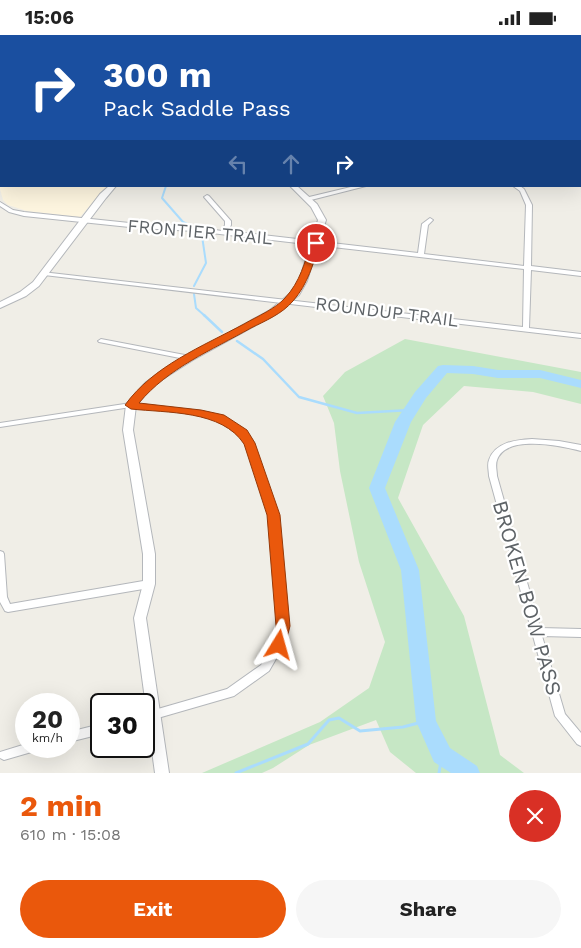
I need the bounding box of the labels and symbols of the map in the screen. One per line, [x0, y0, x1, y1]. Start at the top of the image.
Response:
street label: FRONTIER TRAIL [127, 215, 274, 248]
pin [295, 222, 337, 264]
street label: ROUNDUP TRAIL [314, 292, 460, 331]
street label: BROKEN BOW PASS [488, 498, 567, 698]
position arrow [252, 618, 304, 670]
speed limit sign: 30 [90, 693, 155, 758]

